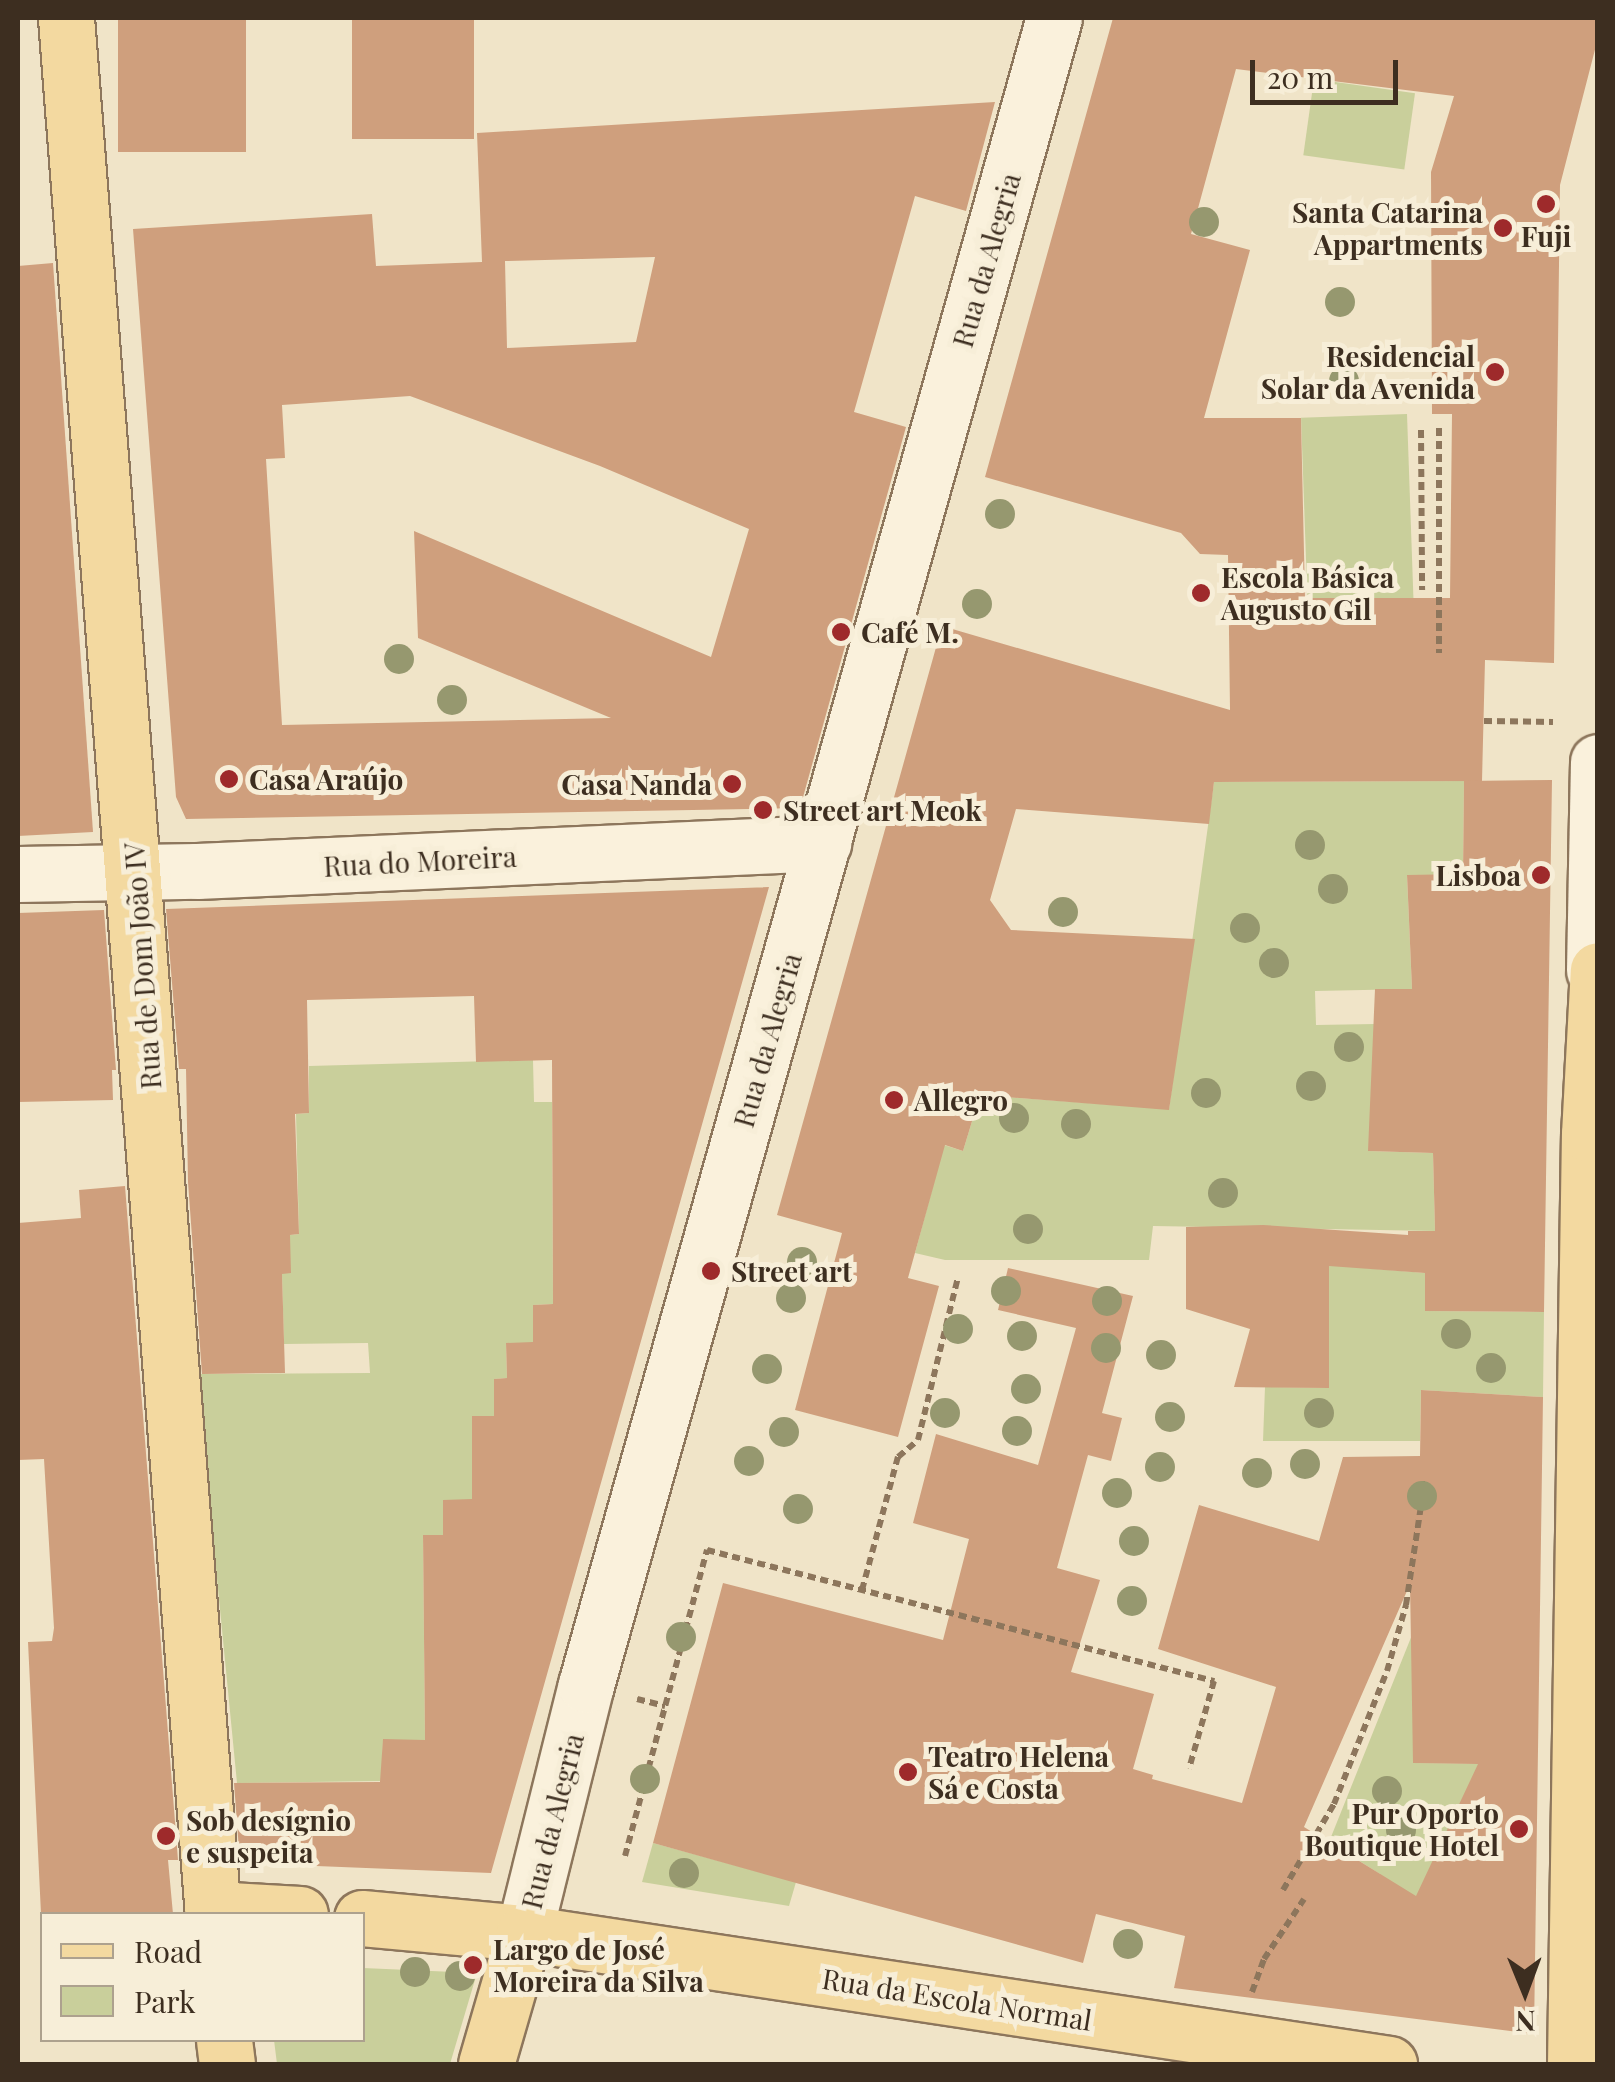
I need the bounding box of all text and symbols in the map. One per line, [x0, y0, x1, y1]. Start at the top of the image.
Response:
scale bar [1255, 40, 1402, 102]
text: 20 m [1267, 57, 1333, 97]
street label: Rua da Alegria [945, 168, 1027, 352]
marker: Fuji [1535, 193, 1557, 215]
place label: Santa Catarina Appartments [1292, 195, 1483, 261]
marker: Santa Catarina Appartments [1492, 217, 1514, 239]
place label: Fuji [1521, 219, 1571, 253]
place label: Residencial Solar da Avenida [1259, 339, 1475, 405]
marker: Residencial Solar da Avenida [1484, 361, 1506, 383]
place label: Escola Básica Augusto Gil [1221, 560, 1394, 626]
marker: Escola Básica Augusto Gil [1190, 582, 1212, 604]
place label: Café M. [861, 615, 959, 649]
marker: Café M. [830, 621, 852, 643]
place label: Casa Araújo [249, 762, 405, 796]
place label: Casa Nanda [561, 767, 712, 801]
marker: Casa Araújo [218, 768, 240, 790]
marker: Casa Nanda [721, 773, 743, 795]
place label: Street art Meok [783, 793, 982, 827]
marker: Street art Meok [752, 799, 774, 821]
street label: Rua do Moreira [322, 839, 518, 883]
street label: Rua de Dom João IV [117, 841, 167, 1091]
place label: Lisboa [1435, 858, 1521, 892]
marker: Lisboa [1530, 864, 1552, 886]
street label: Rua da Alegria [726, 948, 808, 1132]
place label: Allegro [914, 1083, 1008, 1117]
marker: Allegro [883, 1089, 905, 1111]
place label: Street art [731, 1254, 852, 1288]
marker: Street art [700, 1260, 722, 1282]
street label: Rua da Alegria [514, 1729, 590, 1913]
place label: Teatro Helena Sá e Costa [928, 1739, 1109, 1805]
marker: Teatro Helena Sá e Costa [897, 1761, 919, 1783]
place label: Pur Oporto Boutique Hotel [1304, 1796, 1499, 1862]
place label: Sob desígnio e suspeita [186, 1803, 351, 1869]
marker: Pur Oporto Boutique Hotel [1508, 1818, 1530, 1840]
marker: Sob desígnio e suspeita [155, 1825, 177, 1847]
legend [40, 1912, 365, 2042]
text: Road [134, 1931, 202, 1971]
place label: Largo de José Moreira da Silva [493, 1932, 704, 1998]
north arrow [1475, 1942, 1575, 2042]
marker: Largo de José Moreira da Silva [462, 1954, 484, 1976]
street label: Rua da Escola Normal [819, 1961, 1095, 2037]
text: Park [134, 1981, 196, 2021]
text: N [1515, 2004, 1536, 2041]

